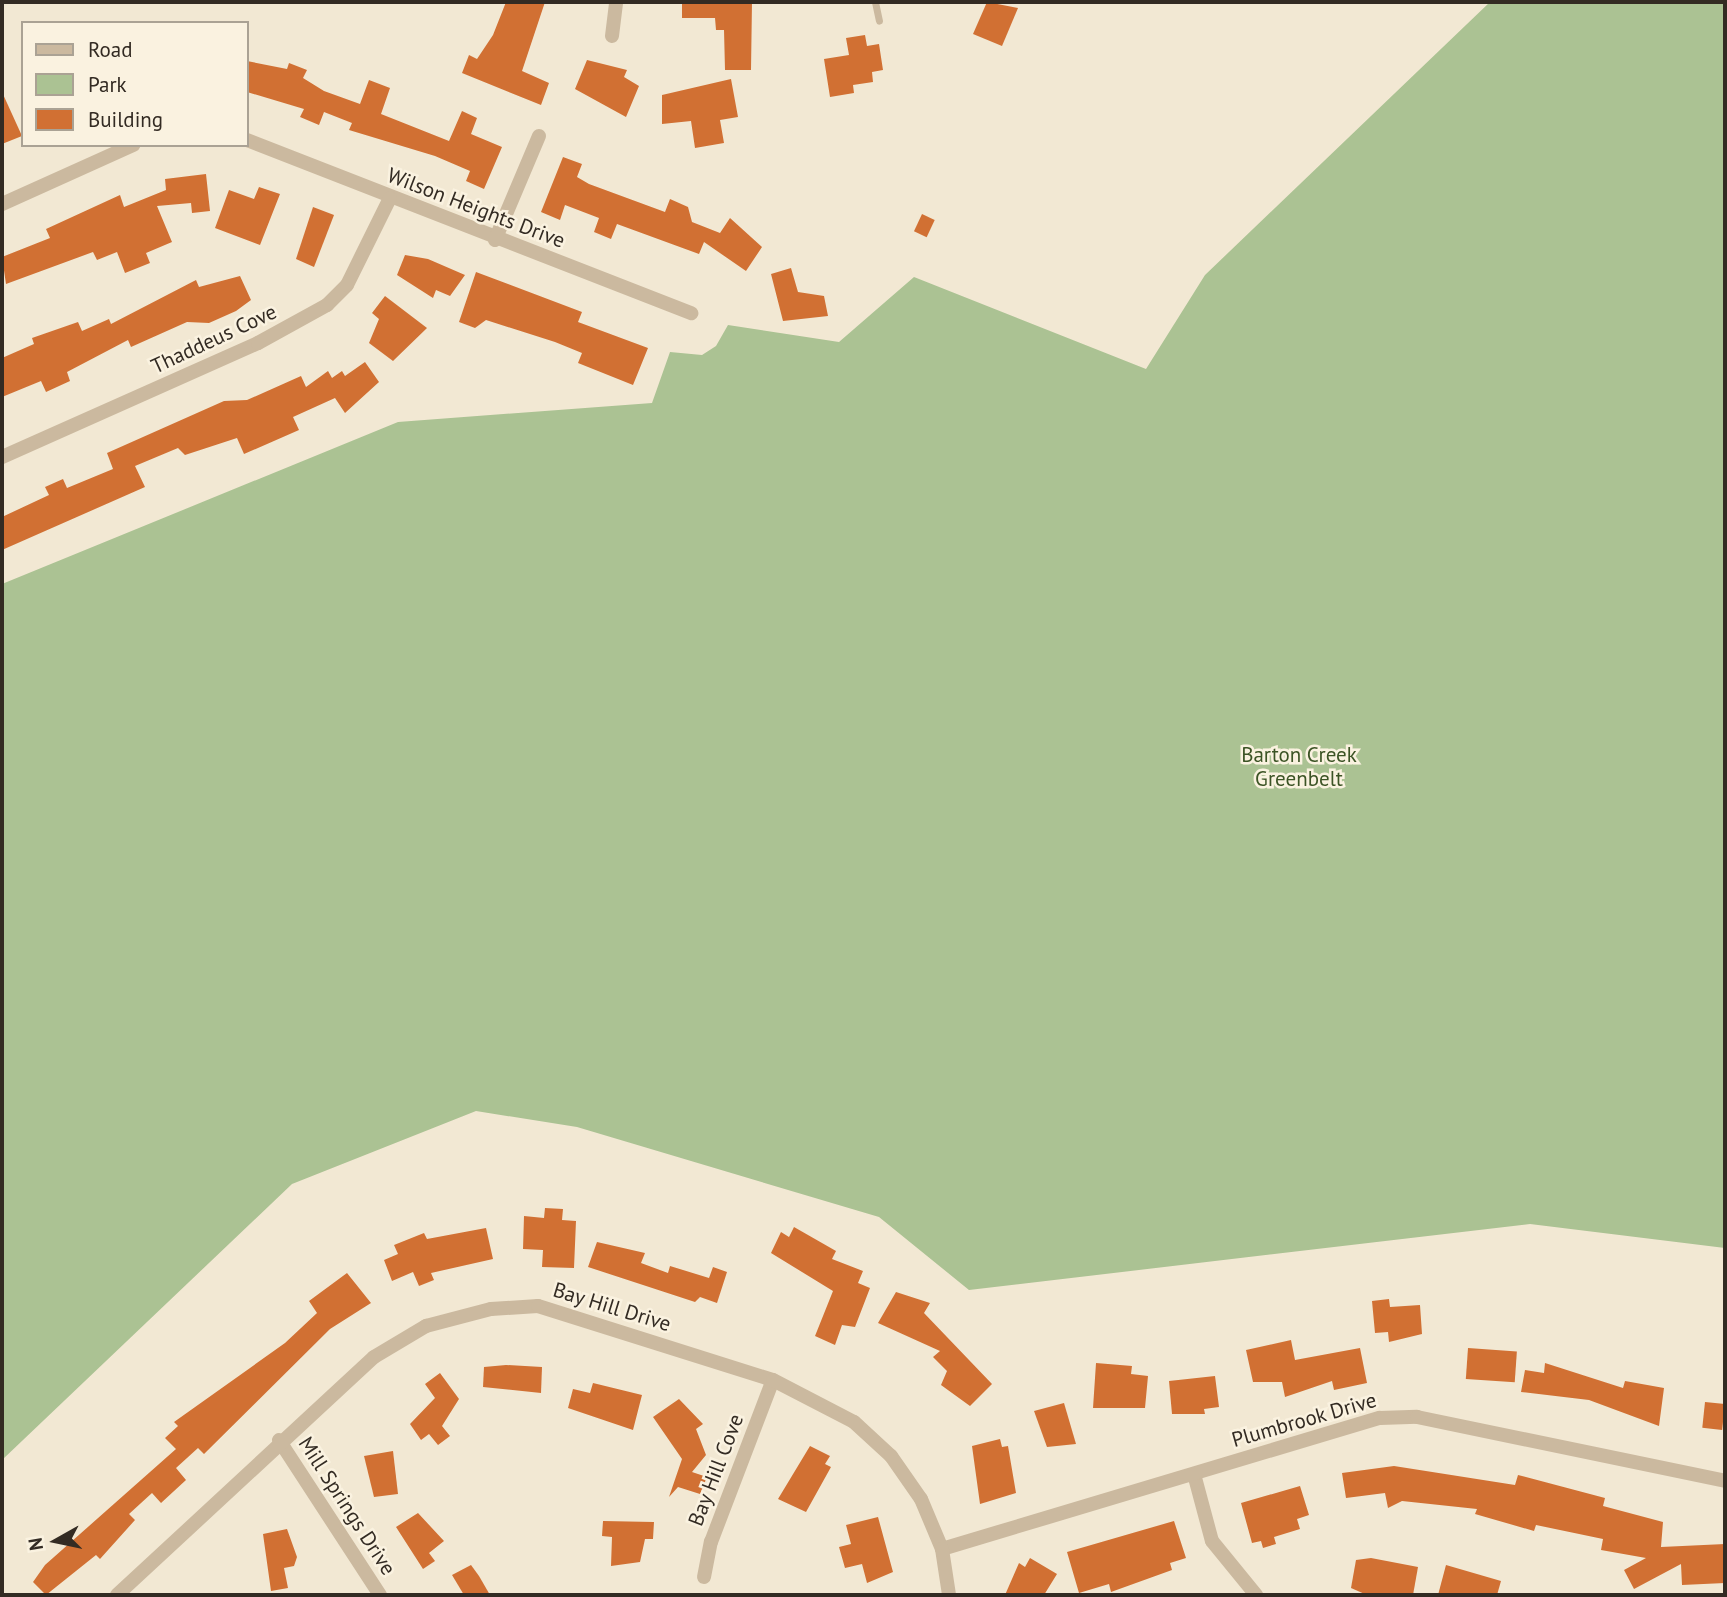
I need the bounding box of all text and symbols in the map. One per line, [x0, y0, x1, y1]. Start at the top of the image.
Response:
legend [21, 21, 248, 147]
text: Road [88, 36, 132, 63]
text: Park [88, 71, 127, 98]
text: Building [88, 106, 163, 133]
street label: Wilson Heights Drive [384, 163, 568, 253]
street label: Thaddeus Cove [147, 299, 281, 379]
park label: Barton Creek Greenbelt [1241, 742, 1357, 792]
street label: Bay Hill Drive [550, 1277, 674, 1337]
street label: Plumbrook Drive [1228, 1387, 1380, 1453]
street label: Bay Hill Cove [683, 1410, 749, 1530]
street label: Mill Springs Drive [293, 1432, 401, 1580]
north arrow [21, 1506, 91, 1576]
text: N [22, 1536, 48, 1552]

